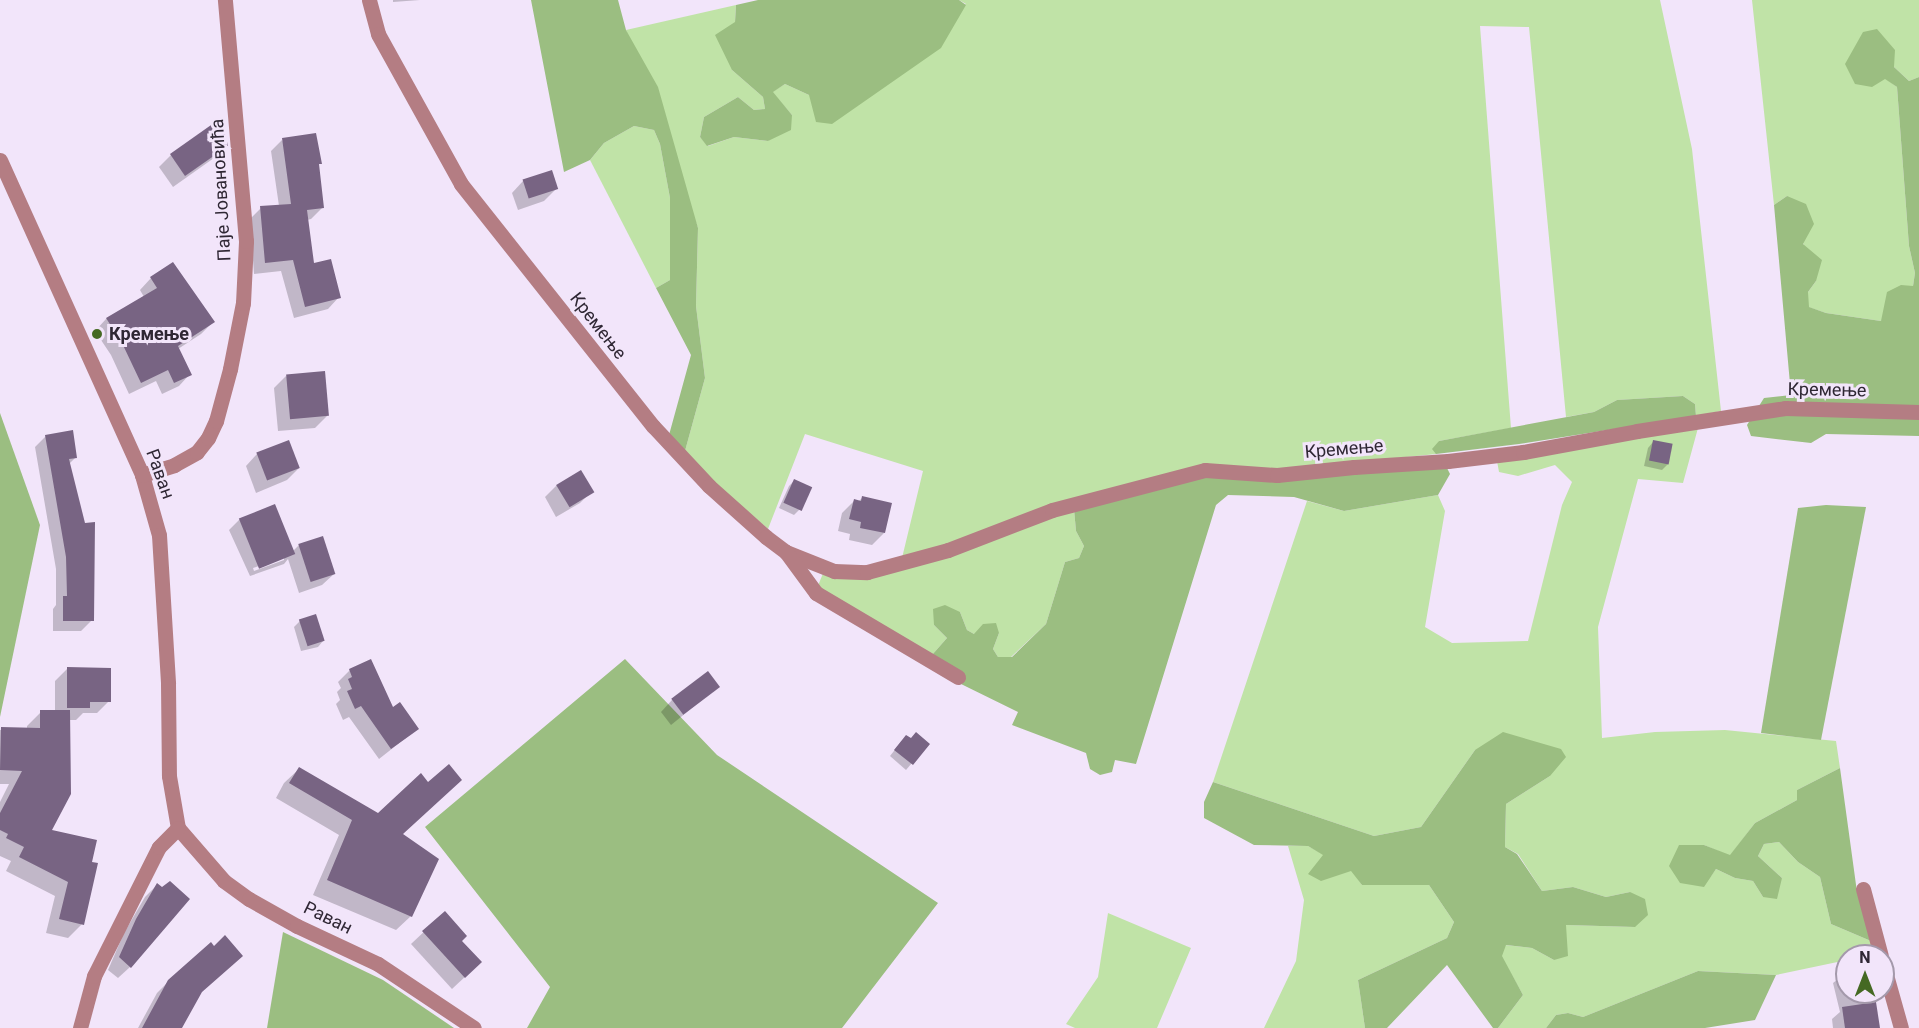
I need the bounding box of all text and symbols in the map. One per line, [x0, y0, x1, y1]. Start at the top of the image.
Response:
street label: Паје Јовановића [206, 118, 236, 262]
street label: Кремење [565, 288, 631, 364]
place label: Кремење [109, 323, 189, 345]
marker: Кремење [90, 327, 104, 341]
street label: Кремење [1787, 379, 1867, 401]
street label: Кремење [1304, 435, 1384, 463]
street label: Раван [141, 446, 179, 502]
street label: Раван [300, 897, 356, 939]
north arrow [1835, 944, 1895, 1004]
text: N [1859, 948, 1871, 967]

